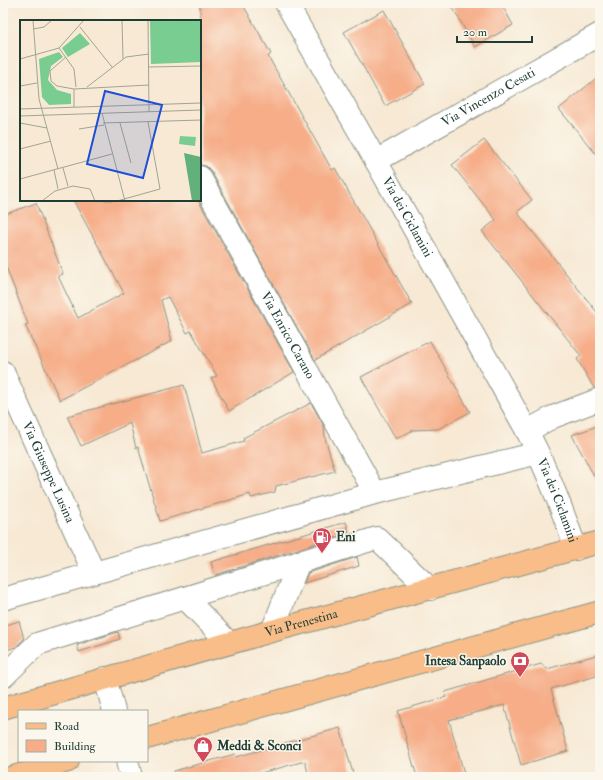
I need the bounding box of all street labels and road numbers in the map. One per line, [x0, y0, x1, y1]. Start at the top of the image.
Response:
street label: Via Vincenzo Cesati [439, 64, 538, 130]
street label: Via dei Ciclamini [379, 174, 436, 260]
street label: Via Enrico Carano [257, 289, 318, 382]
street label: Via Giuseppe Lusina [19, 419, 78, 526]
street label: Via dei Ciclamini [533, 456, 581, 545]
street label: Via Prenestina [263, 605, 340, 641]

